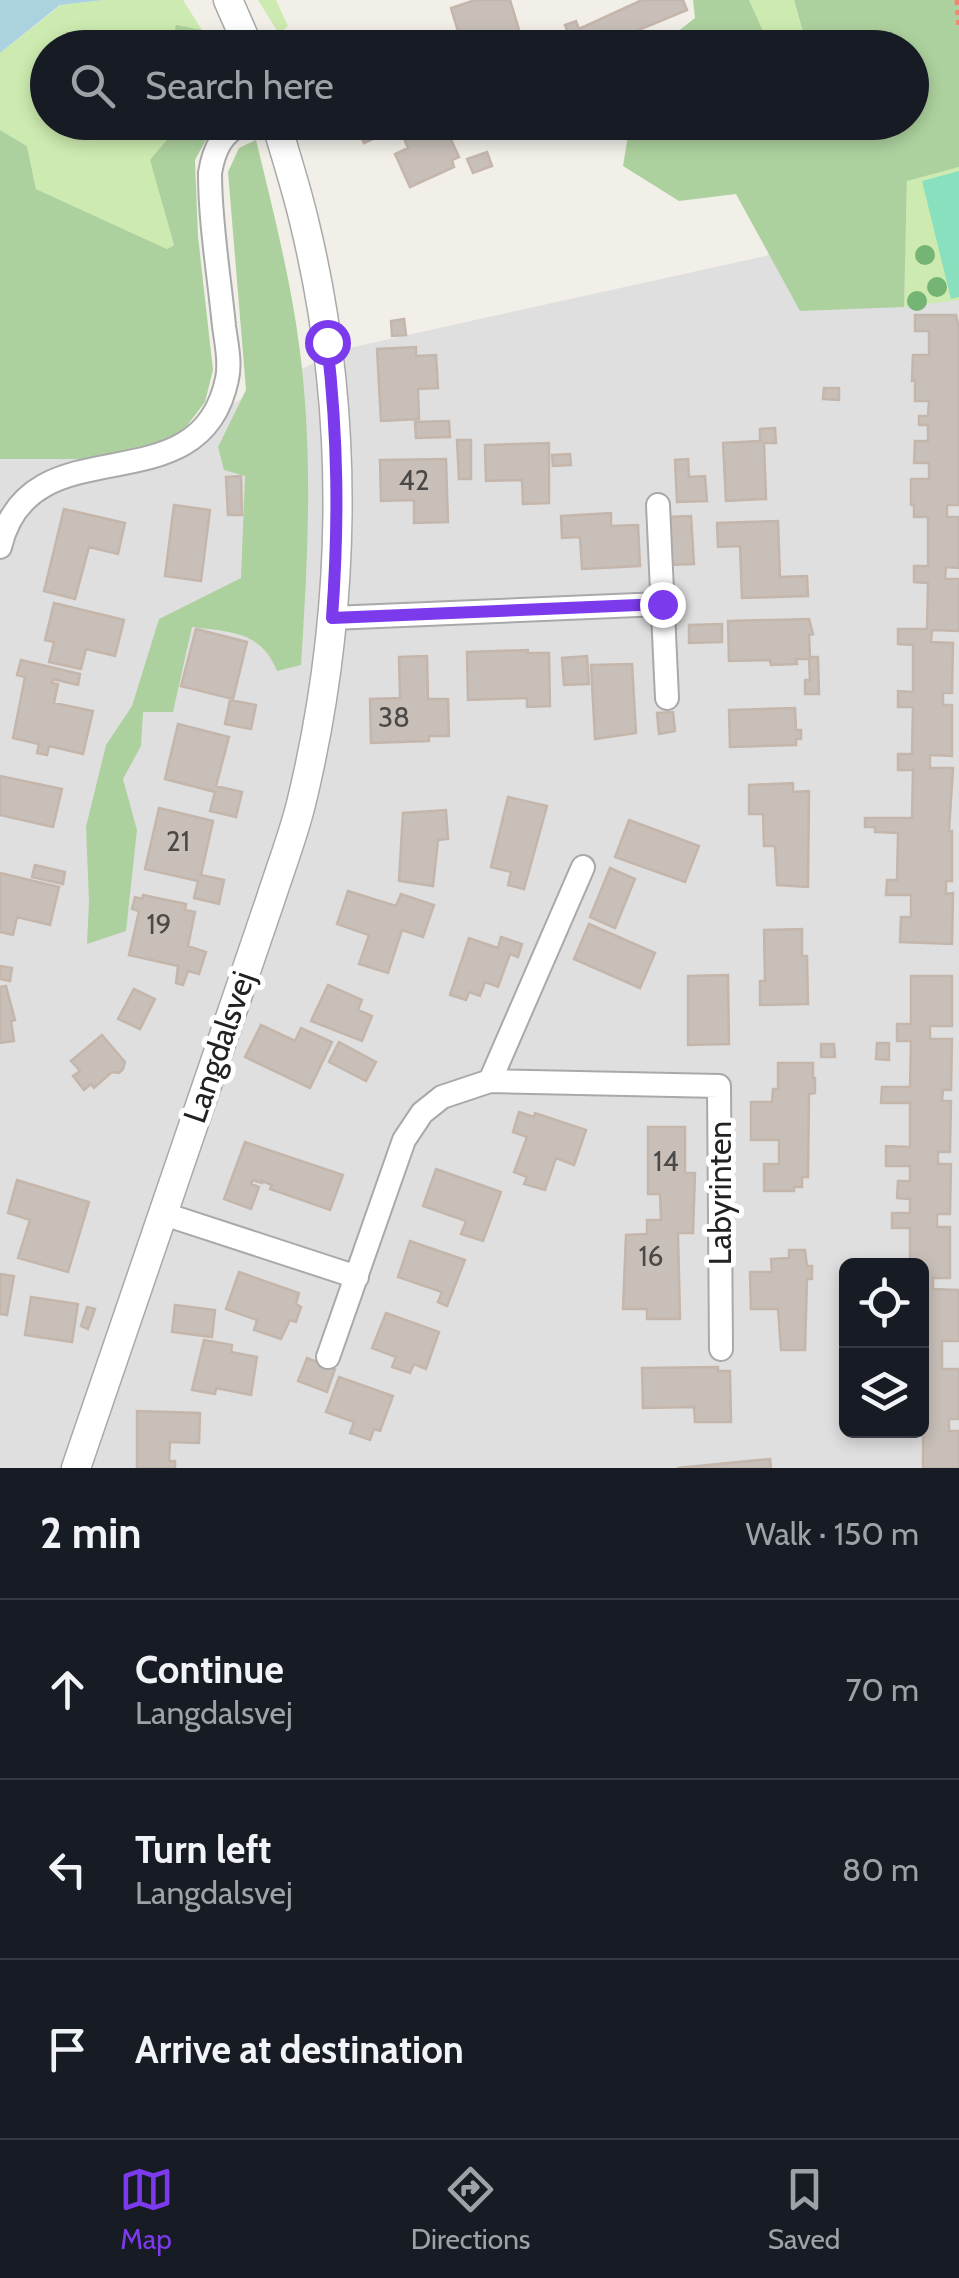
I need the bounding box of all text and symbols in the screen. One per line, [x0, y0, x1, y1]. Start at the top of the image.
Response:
search box [30, 30, 929, 140]
icon: search [65, 58, 120, 113]
text: Search here [145, 62, 334, 109]
route start [305, 320, 351, 366]
house number: 42 [399, 463, 429, 497]
route end [640, 582, 686, 628]
house number: 38 [378, 700, 410, 734]
house number: 21 [166, 824, 190, 858]
house number: 19 [146, 907, 172, 941]
street label: Langdalsvej [174, 966, 263, 1128]
street label: Labyrinten [700, 1121, 739, 1265]
house number: 14 [653, 1144, 679, 1178]
house number: 16 [638, 1239, 664, 1273]
map controls [839, 1258, 929, 1438]
button: locate [839, 1258, 929, 1348]
button: layers [839, 1348, 929, 1438]
text: 2 min [40, 1507, 141, 1559]
text: Walk · 150 m [745, 1514, 919, 1553]
text: Continue [135, 1646, 284, 1693]
icon: ahead [40, 1662, 95, 1717]
text: 70 m [846, 1670, 919, 1709]
text: Langdalsvej [135, 1693, 293, 1732]
text: Turn left [135, 1826, 271, 1873]
icon: left [40, 1842, 95, 1897]
text: 80 m [842, 1850, 919, 1889]
text: Langdalsvej [135, 1873, 293, 1912]
icon: arrive [40, 2022, 95, 2077]
text: Arrive at destination [135, 2026, 464, 2073]
tab: Map [119, 2162, 174, 2256]
tab: Directions [411, 2162, 530, 2256]
tab: Saved [768, 2162, 840, 2256]

